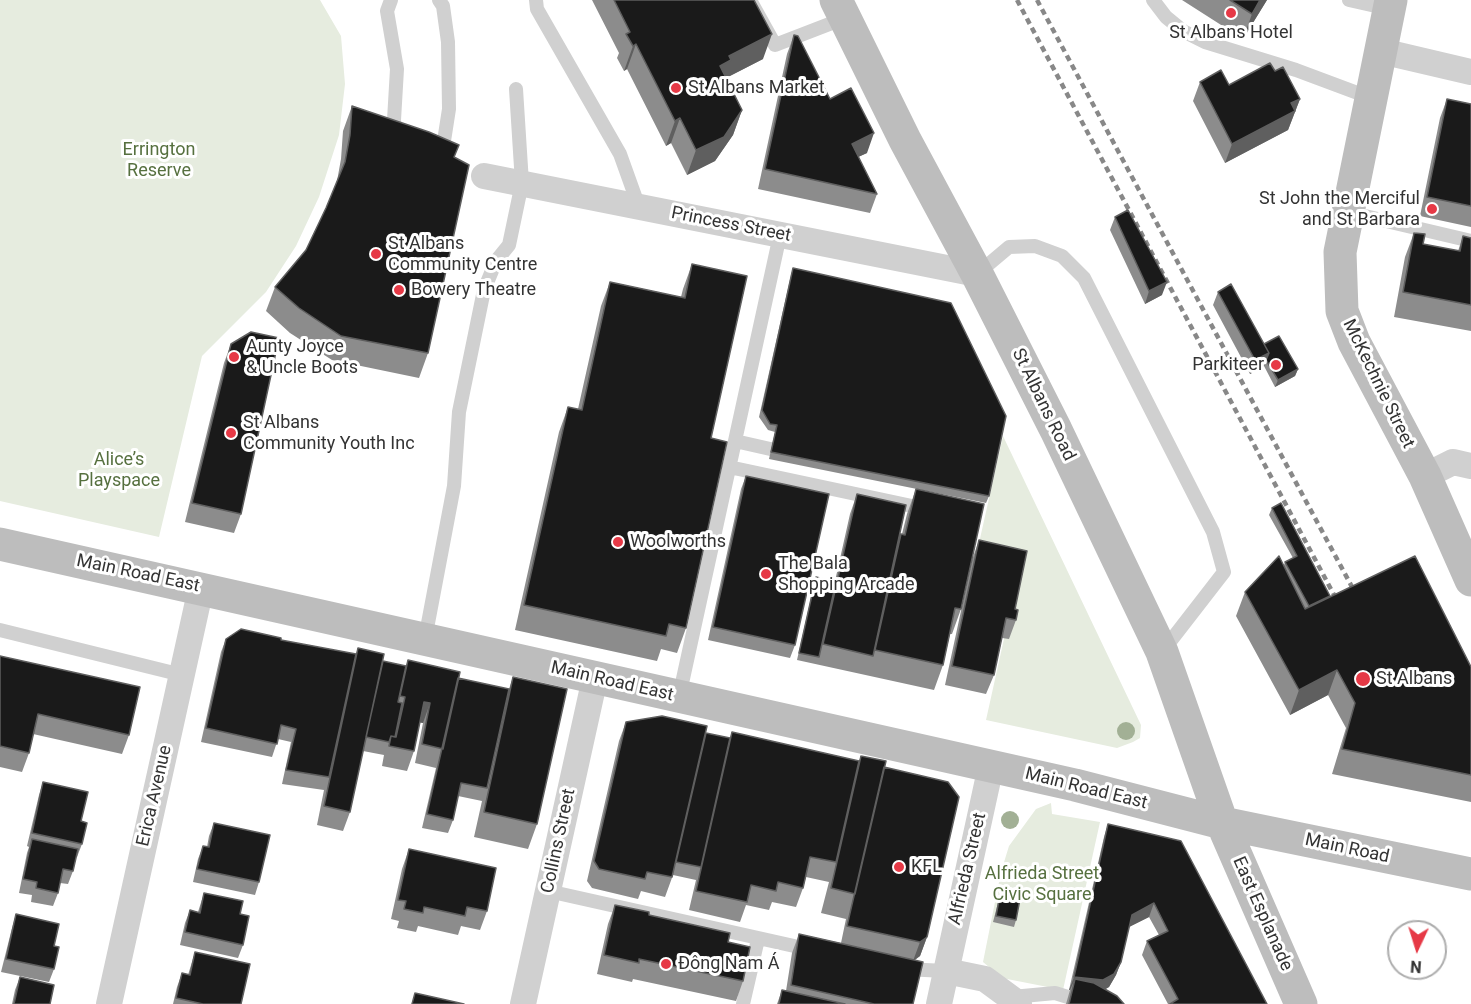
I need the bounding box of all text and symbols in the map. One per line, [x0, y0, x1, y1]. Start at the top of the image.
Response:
marker: St Albans Hotel [1224, 6, 1238, 20]
place label: St Albans Hotel [1169, 22, 1293, 44]
place label: St Albans Market [688, 77, 825, 99]
marker: St Albans Market [669, 81, 683, 95]
park label: Errington Reserve [123, 139, 195, 182]
place label: St John the Merciful and St Barbara [1259, 188, 1420, 230]
marker: St John the Merciful and St Barbara [1425, 202, 1439, 216]
street label: Princess Street [669, 203, 793, 247]
place label: St Albans Community Centre [388, 233, 537, 276]
marker: St Albans Community Centre [369, 247, 383, 261]
place label: Bowery Theatre [411, 279, 536, 301]
marker: Bowery Theatre [392, 283, 406, 297]
street label: McKechnie Street [1337, 316, 1419, 452]
place label: Aunty Joyce & Uncle Boots [246, 336, 358, 378]
street label: St Albans Road [1007, 345, 1079, 465]
marker: Aunty Joyce & Uncle Boots [227, 350, 241, 364]
place label: Parkiteer [1192, 354, 1264, 376]
marker: Parkiteer [1269, 358, 1283, 372]
place label: St Albans Community Youth Inc [243, 412, 415, 454]
marker: St Albans Community Youth Inc [224, 426, 238, 440]
park label: Alice’s Playspace [78, 449, 160, 492]
place label: Woolworths [630, 531, 726, 553]
marker: Woolworths [611, 535, 625, 549]
street label: Main Road East [74, 550, 202, 598]
place label: The Bala Shopping Arcade [778, 553, 915, 596]
marker: The Bala Shopping Arcade [759, 567, 773, 581]
street label: Main Road East [549, 657, 675, 707]
place label: St Albans [1376, 668, 1452, 690]
marker: St Albans [1354, 670, 1372, 688]
street label: Erica Avenue [133, 743, 177, 849]
street label: Main Road East [1023, 763, 1149, 815]
street label: Collins Street [537, 787, 581, 895]
street label: Alfrieda Street [945, 811, 991, 927]
street label: Main Road [1303, 830, 1391, 868]
street label: East Esplanade [1227, 853, 1297, 975]
place label: KFL [911, 856, 942, 878]
marker: KFL [892, 860, 906, 874]
park label: Alfrieda Street Civic Square [985, 863, 1099, 906]
north arrow [1387, 920, 1447, 980]
place label: Đông Nam Á [678, 953, 779, 975]
marker: Đông Nam Á [659, 957, 673, 971]
text: N [1410, 957, 1422, 976]

